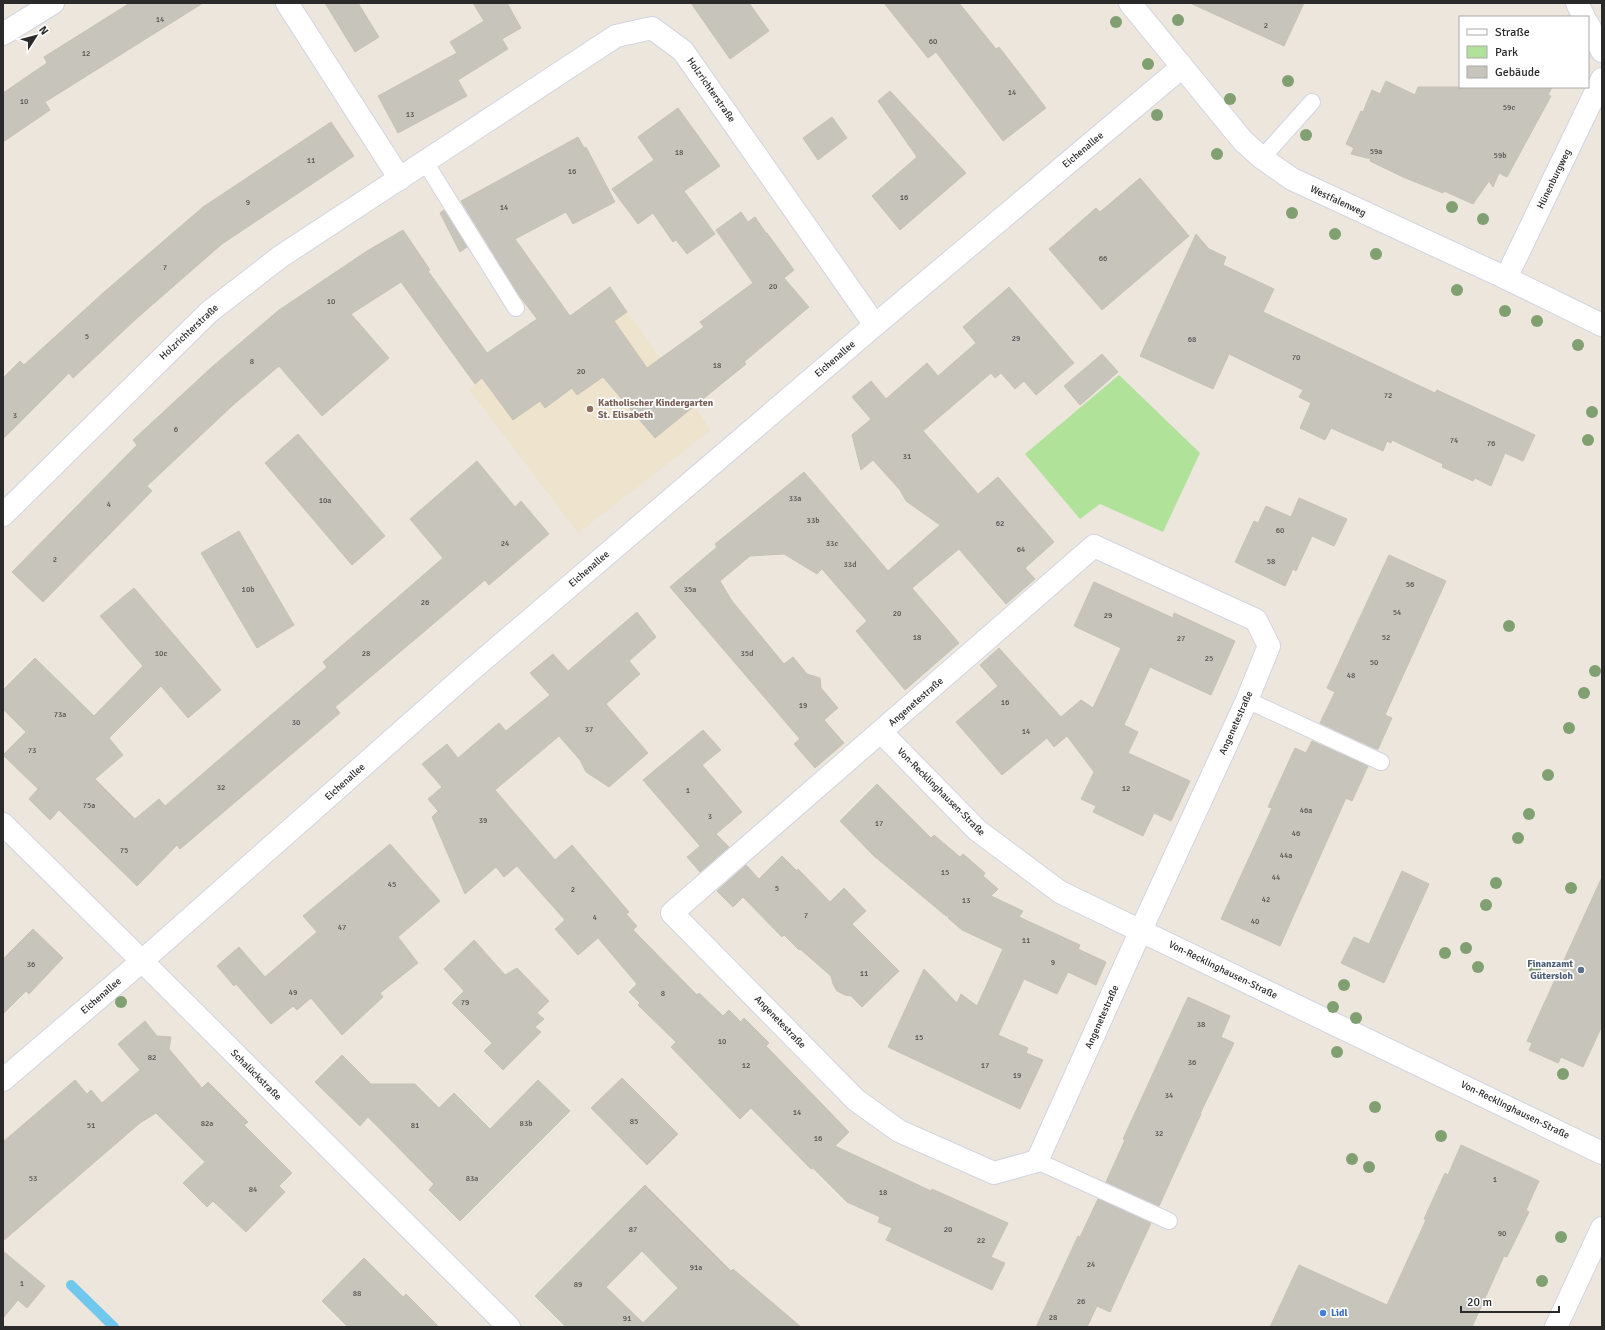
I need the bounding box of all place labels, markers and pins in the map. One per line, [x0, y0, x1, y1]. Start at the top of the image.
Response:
place label: Katholischer Kindergarten St. Elisabeth [598, 397, 714, 421]
marker: Katholischer Kindergarten St. Elisabeth [585, 404, 595, 414]
place label: Finanzamt Gütersloh [1527, 958, 1574, 982]
marker: Finanzamt Gütersloh [1576, 965, 1586, 975]
place label: Lidl [1331, 1307, 1348, 1319]
marker: Lidl [1318, 1308, 1328, 1318]

